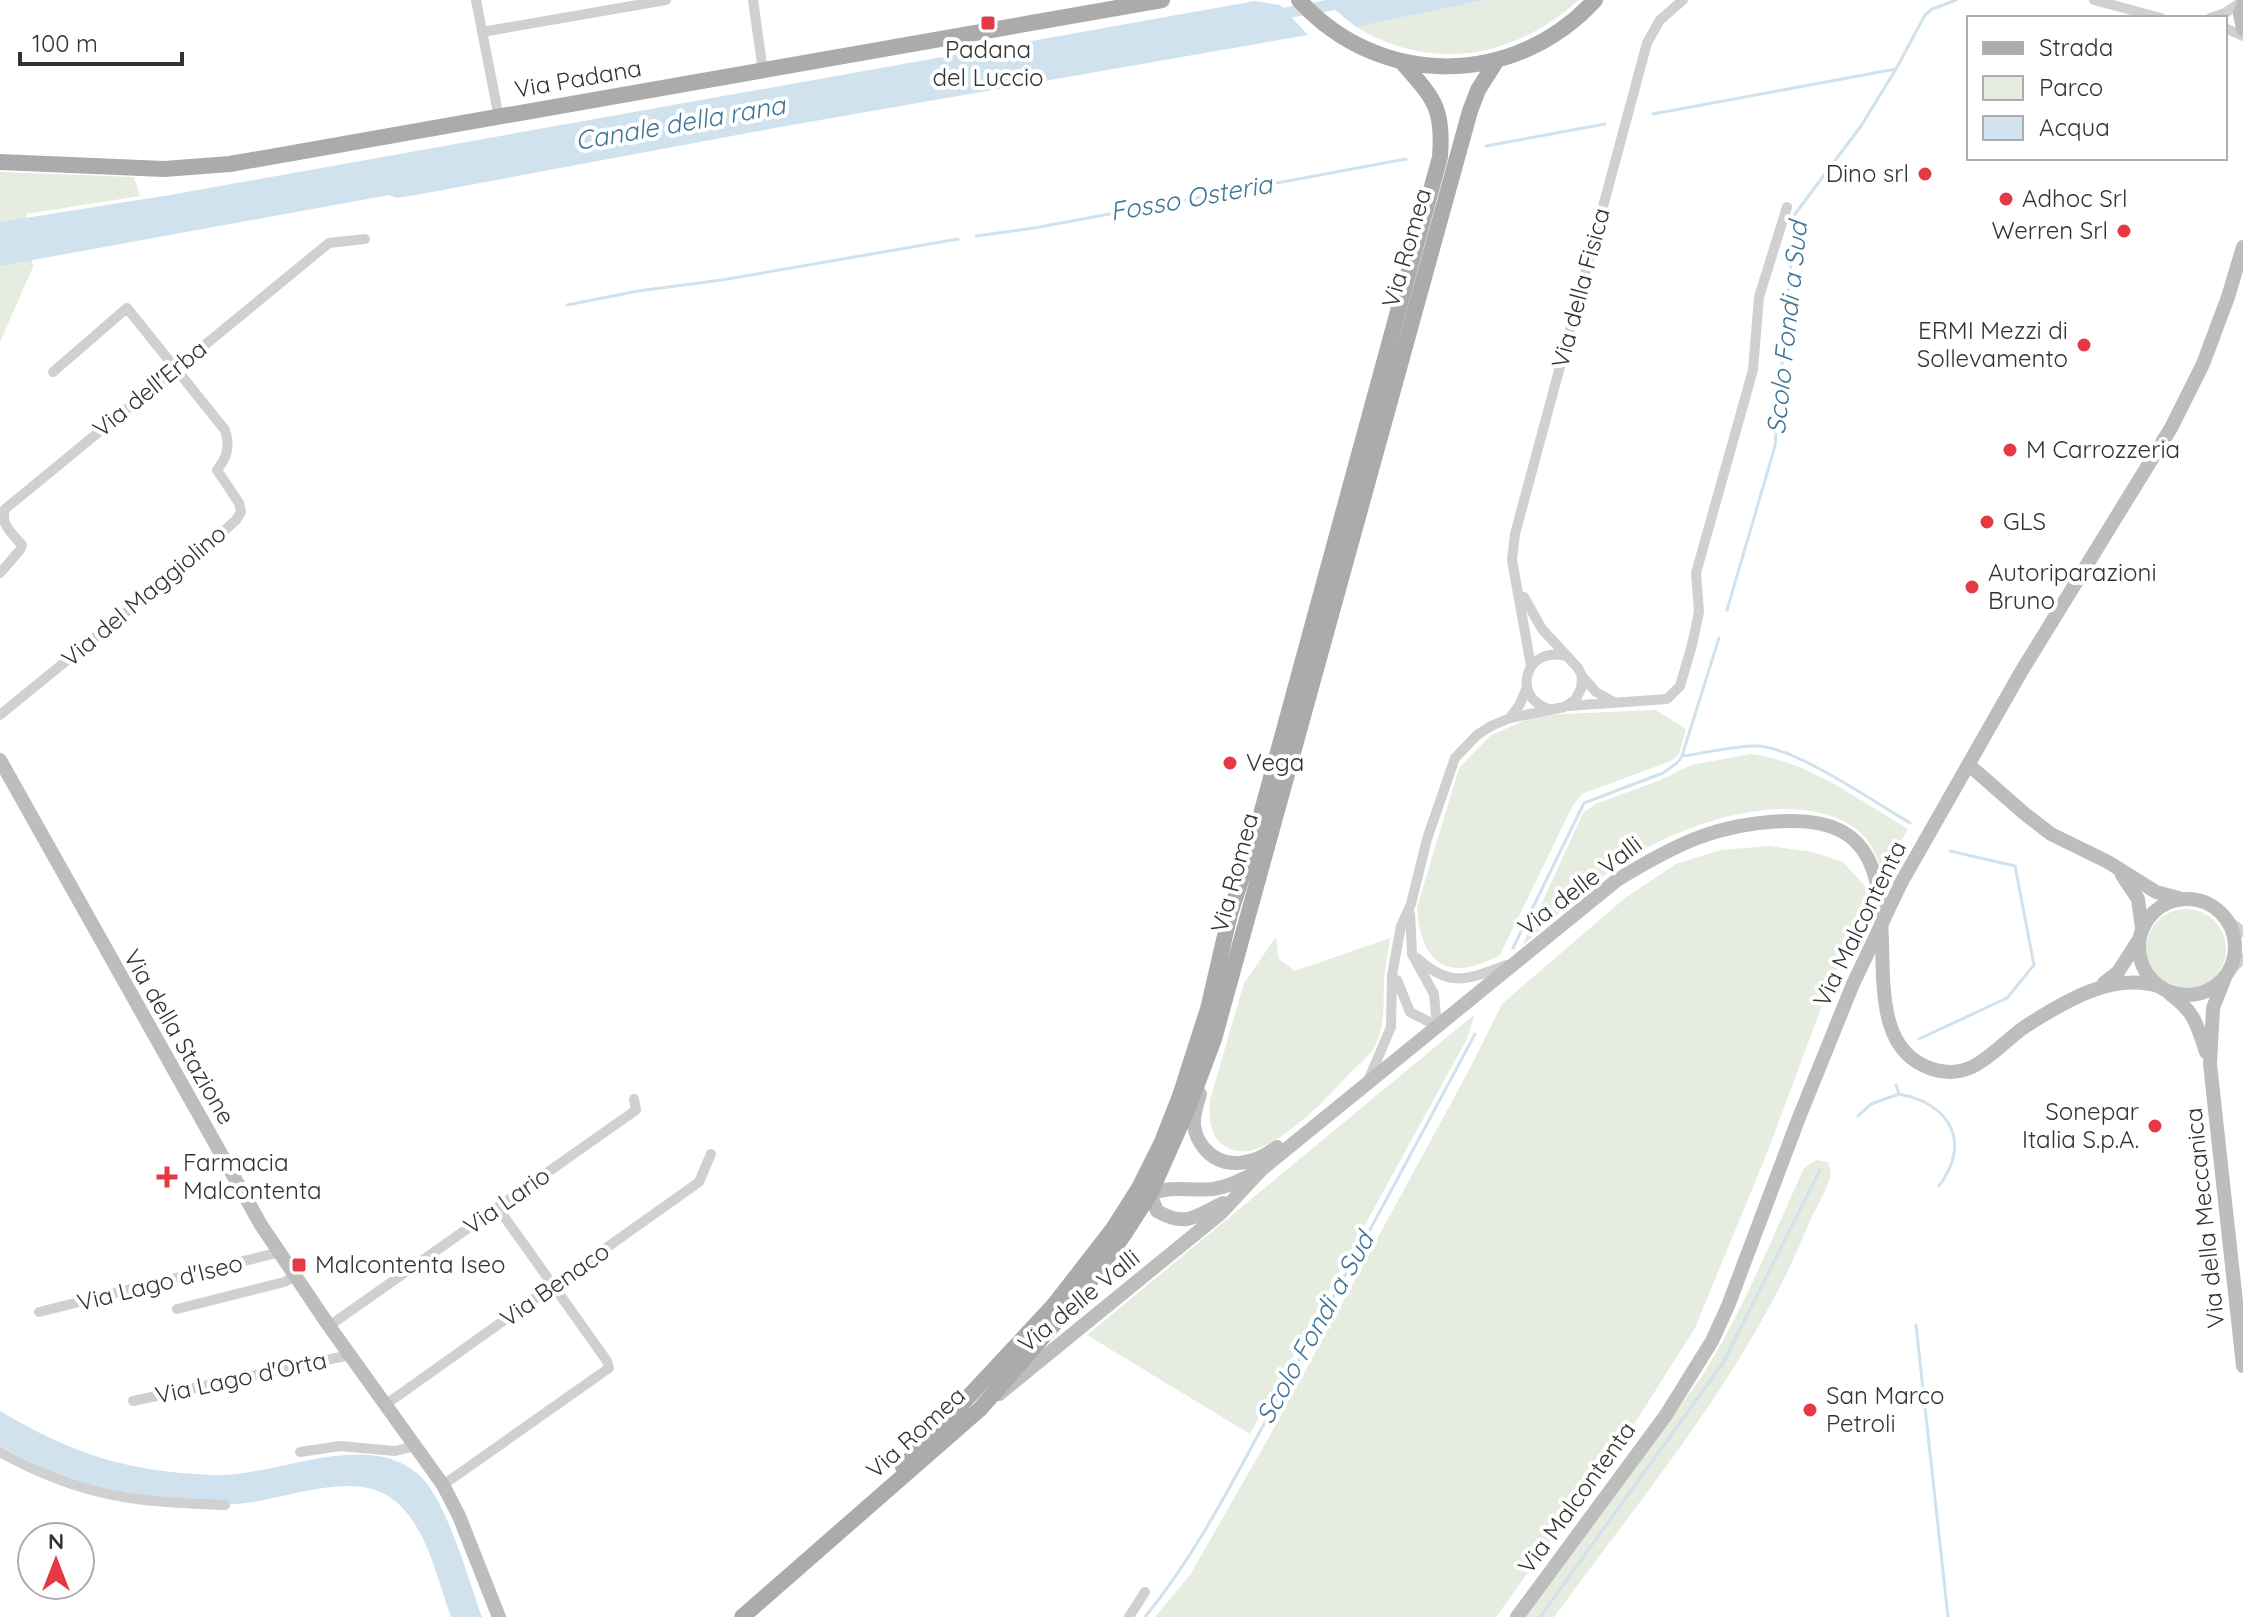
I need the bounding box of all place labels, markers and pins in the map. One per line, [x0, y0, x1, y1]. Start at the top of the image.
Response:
marker: Padana del Luccio [979, 14, 997, 32]
place label: Padana del Luccio [932, 34, 1044, 92]
place label: Dino srl [1826, 158, 1909, 188]
marker: Dino srl [1916, 165, 1934, 183]
place label: Adhoc Srl [2022, 183, 2127, 213]
marker: Adhoc Srl [1997, 190, 2015, 208]
place label: Werren Srl [1991, 215, 2108, 245]
marker: Werren Srl [2115, 222, 2133, 240]
place label: ERMI Mezzi di Sollevamento [1917, 315, 2068, 373]
marker: ERMI Mezzi di Sollevamento [2075, 336, 2093, 354]
place label: M Carrozzeria [2026, 434, 2180, 464]
marker: M Carrozzeria [2001, 441, 2019, 459]
place label: GLS [2003, 506, 2046, 536]
marker: GLS [1978, 513, 1996, 531]
place label: Autoriparazioni Bruno [1988, 557, 2157, 615]
marker: Autoriparazioni Bruno [1963, 578, 1981, 596]
place label: Vega [1246, 747, 1304, 777]
marker: Vega [1221, 754, 1239, 772]
place label: Sonepar Italia S.p.A. [2022, 1096, 2139, 1154]
marker: Sonepar Italia S.p.A. [2146, 1117, 2164, 1135]
place label: Farmacia Malcontenta [183, 1147, 322, 1205]
marker: Farmacia Malcontenta [158, 1168, 176, 1186]
place label: Malcontenta Iseo [315, 1249, 505, 1279]
marker: Malcontenta Iseo [290, 1256, 308, 1274]
place label: San Marco Petroli [1826, 1380, 1945, 1438]
marker: San Marco Petroli [1801, 1401, 1819, 1419]

